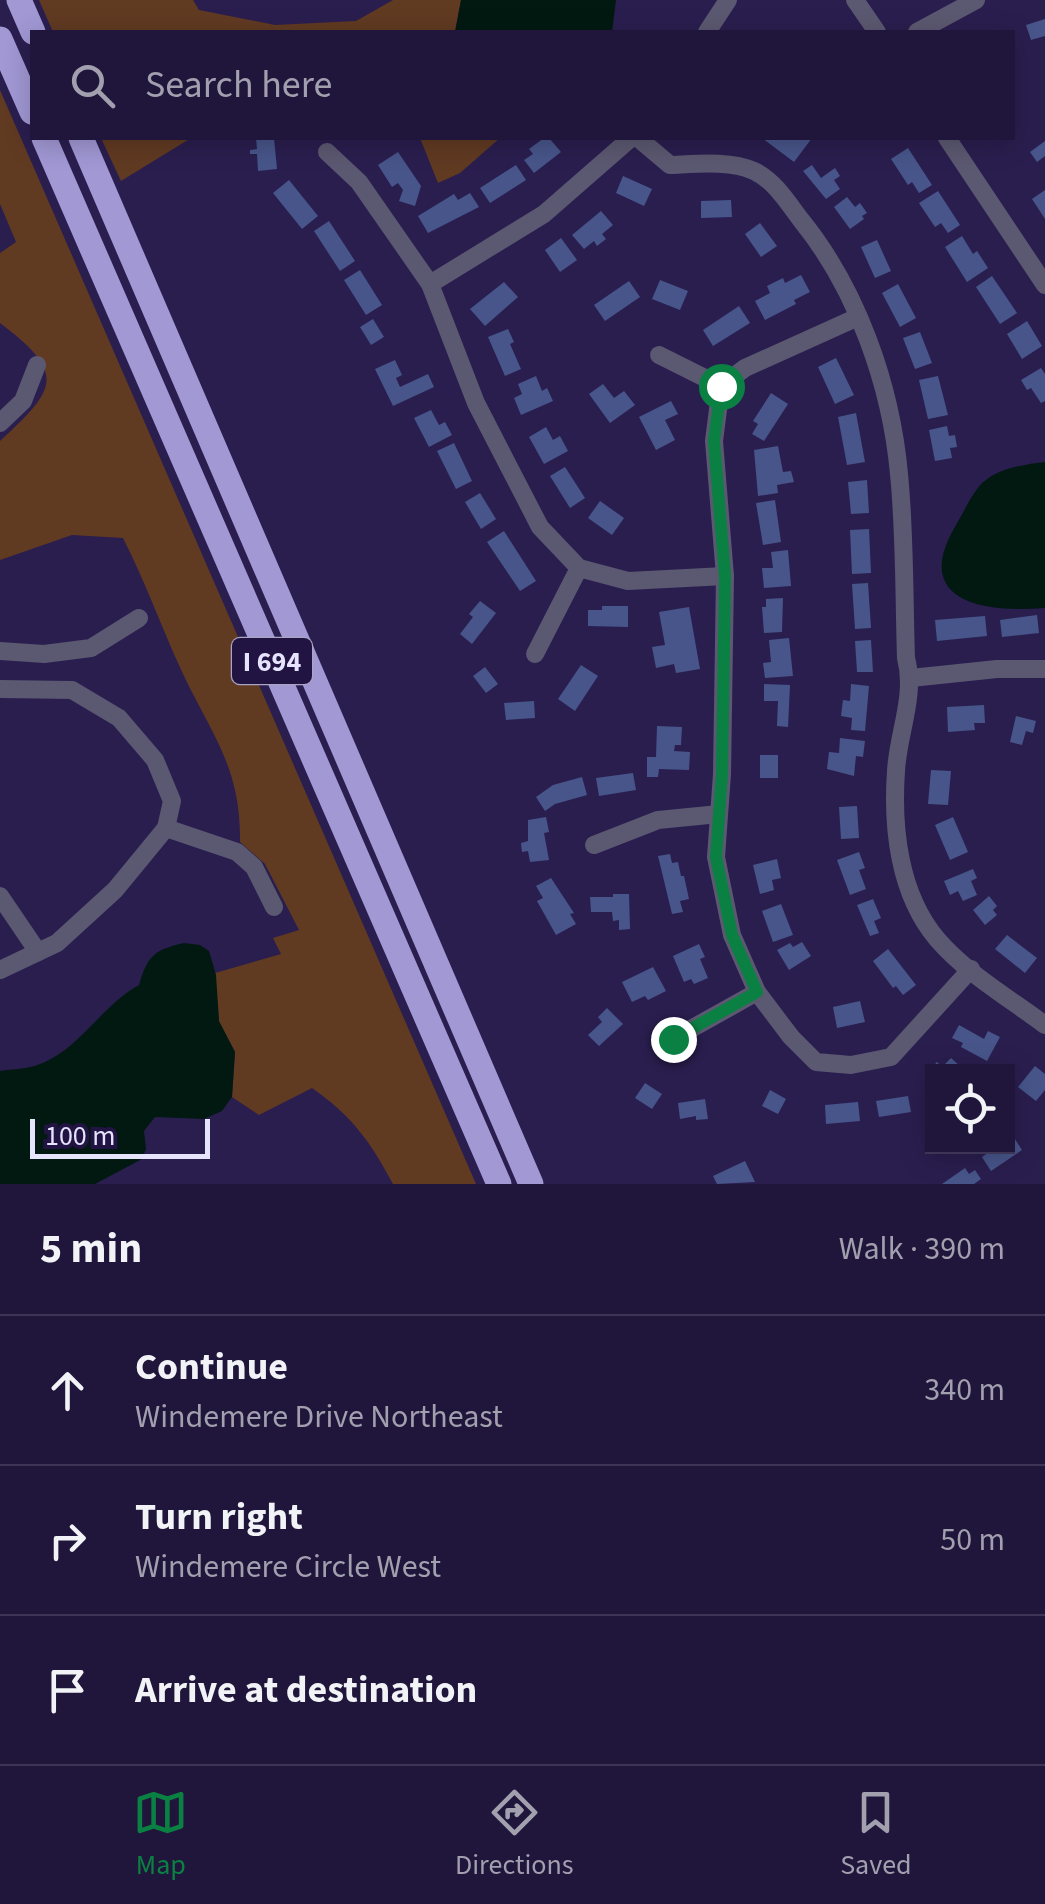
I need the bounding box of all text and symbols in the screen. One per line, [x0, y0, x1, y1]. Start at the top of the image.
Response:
search box [30, 30, 1015, 140]
icon: search [65, 58, 120, 113]
text: Search here [145, 58, 332, 112]
route start [699, 364, 745, 410]
road number: I 694 [232, 638, 312, 684]
route end [651, 1017, 697, 1063]
map controls [925, 1064, 1015, 1154]
button: locate [925, 1064, 1015, 1154]
scale bar [30, 1114, 210, 1158]
text: 100 m [45, 1116, 116, 1156]
text: 5 min [40, 1219, 142, 1279]
text: Walk · 390 m [839, 1226, 1005, 1272]
text: Continue [135, 1340, 288, 1394]
icon: ahead [40, 1363, 95, 1418]
text: 340 m [924, 1367, 1005, 1413]
text: Windemere Drive Northeast [135, 1394, 503, 1440]
text: Turn right [135, 1490, 303, 1544]
icon: right [40, 1513, 95, 1568]
text: 50 m [940, 1517, 1005, 1563]
text: Windemere Circle West [135, 1544, 441, 1590]
icon: arrive [40, 1663, 95, 1718]
text: Arrive at destination [135, 1663, 477, 1717]
tab: Map [133, 1785, 188, 1885]
tab: Directions [455, 1785, 574, 1885]
tab: Saved [840, 1785, 912, 1885]

